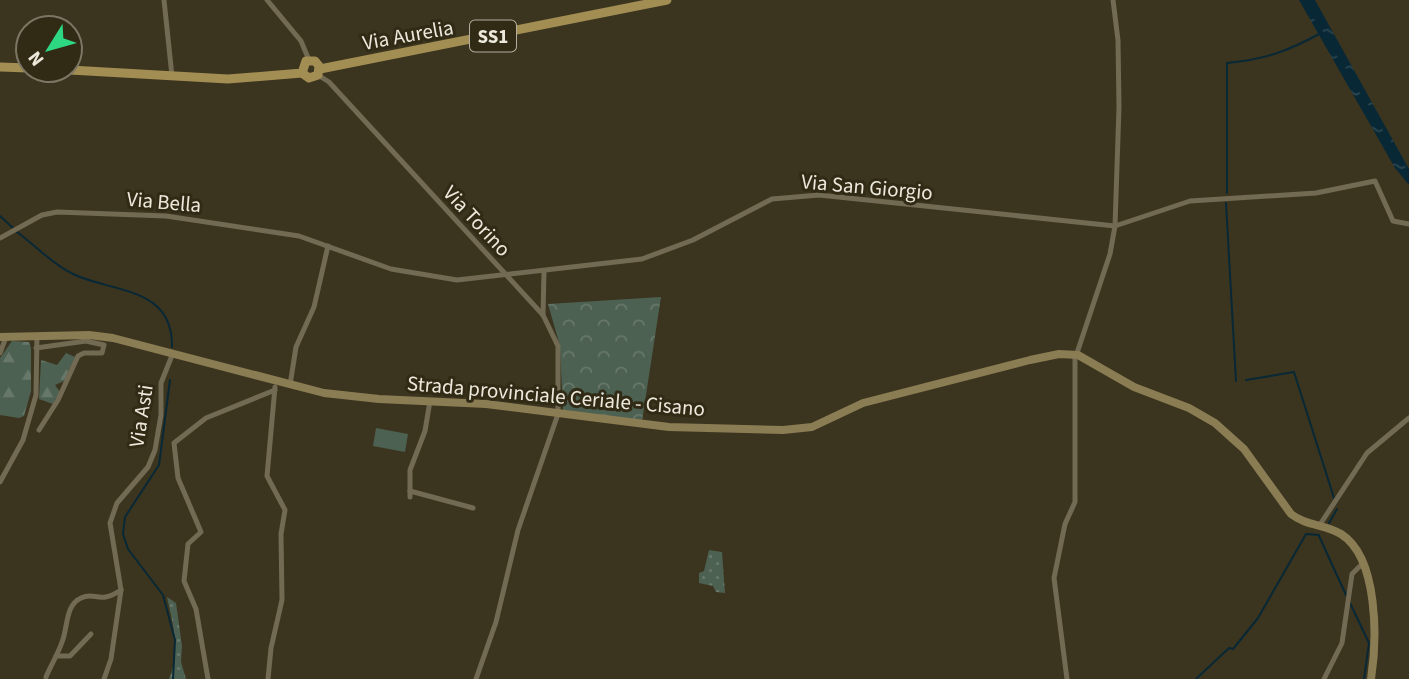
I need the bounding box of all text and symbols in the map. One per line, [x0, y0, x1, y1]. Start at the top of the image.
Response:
street label: Via Aurelia [360, 12, 456, 58]
north arrow [14, 14, 84, 84]
road number: SS1 [470, 20, 516, 52]
text: N [22, 45, 51, 72]
street label: Via San Giorgio [800, 166, 934, 208]
street label: Via Torino [436, 179, 518, 263]
street label: Via Bella [125, 184, 203, 220]
street label: Strada provinciale Ceriale - Cisano [406, 368, 706, 424]
street label: Via Asti [121, 382, 161, 450]

